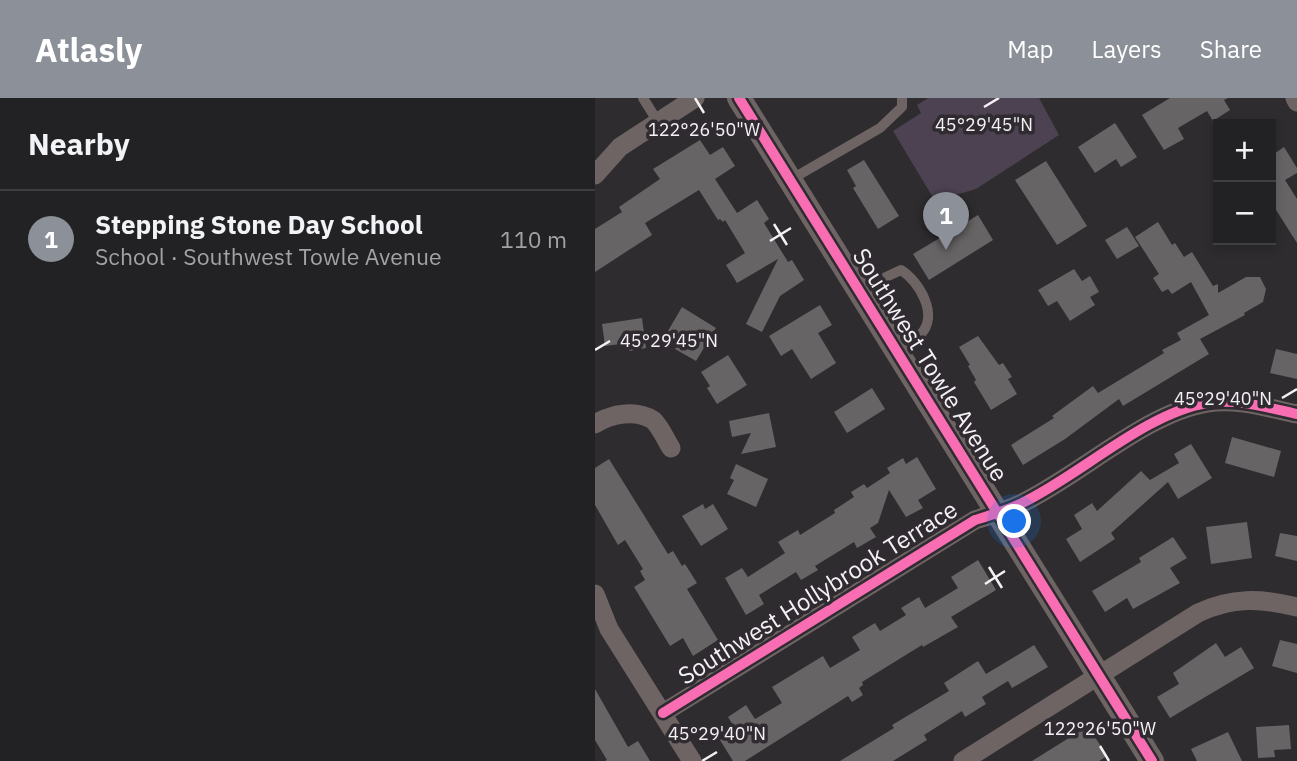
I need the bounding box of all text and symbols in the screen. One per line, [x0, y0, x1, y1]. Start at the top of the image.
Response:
text: Atlasly [35, 28, 142, 71]
text: Map [1007, 33, 1054, 65]
text: Layers [1092, 33, 1162, 65]
text: Share [1200, 33, 1262, 65]
text: 45°29'45"N [935, 113, 1033, 136]
text: 122°26'50"W [648, 118, 760, 141]
map controls [1213, 119, 1276, 245]
button: + [1213, 119, 1276, 182]
text: Nearby [28, 124, 130, 163]
button: − [1213, 182, 1276, 245]
pin: 1 [923, 192, 969, 250]
text: Stepping Stone Day School [95, 207, 423, 241]
text: 1 [44, 224, 58, 254]
text: 110 m [500, 224, 567, 254]
text: School · Southwest Towle Avenue [95, 241, 442, 271]
street label: Southwest Towle Avenue [846, 242, 1016, 487]
text: 45°29'45"N [620, 329, 718, 352]
text: 45°29'40"N [1174, 387, 1272, 410]
street label: Southwest Hollybrook Terrace [672, 493, 963, 691]
your location [997, 504, 1031, 538]
text: 122°26'50"W [1044, 717, 1156, 740]
text: 45°29'40"N [668, 722, 766, 745]

